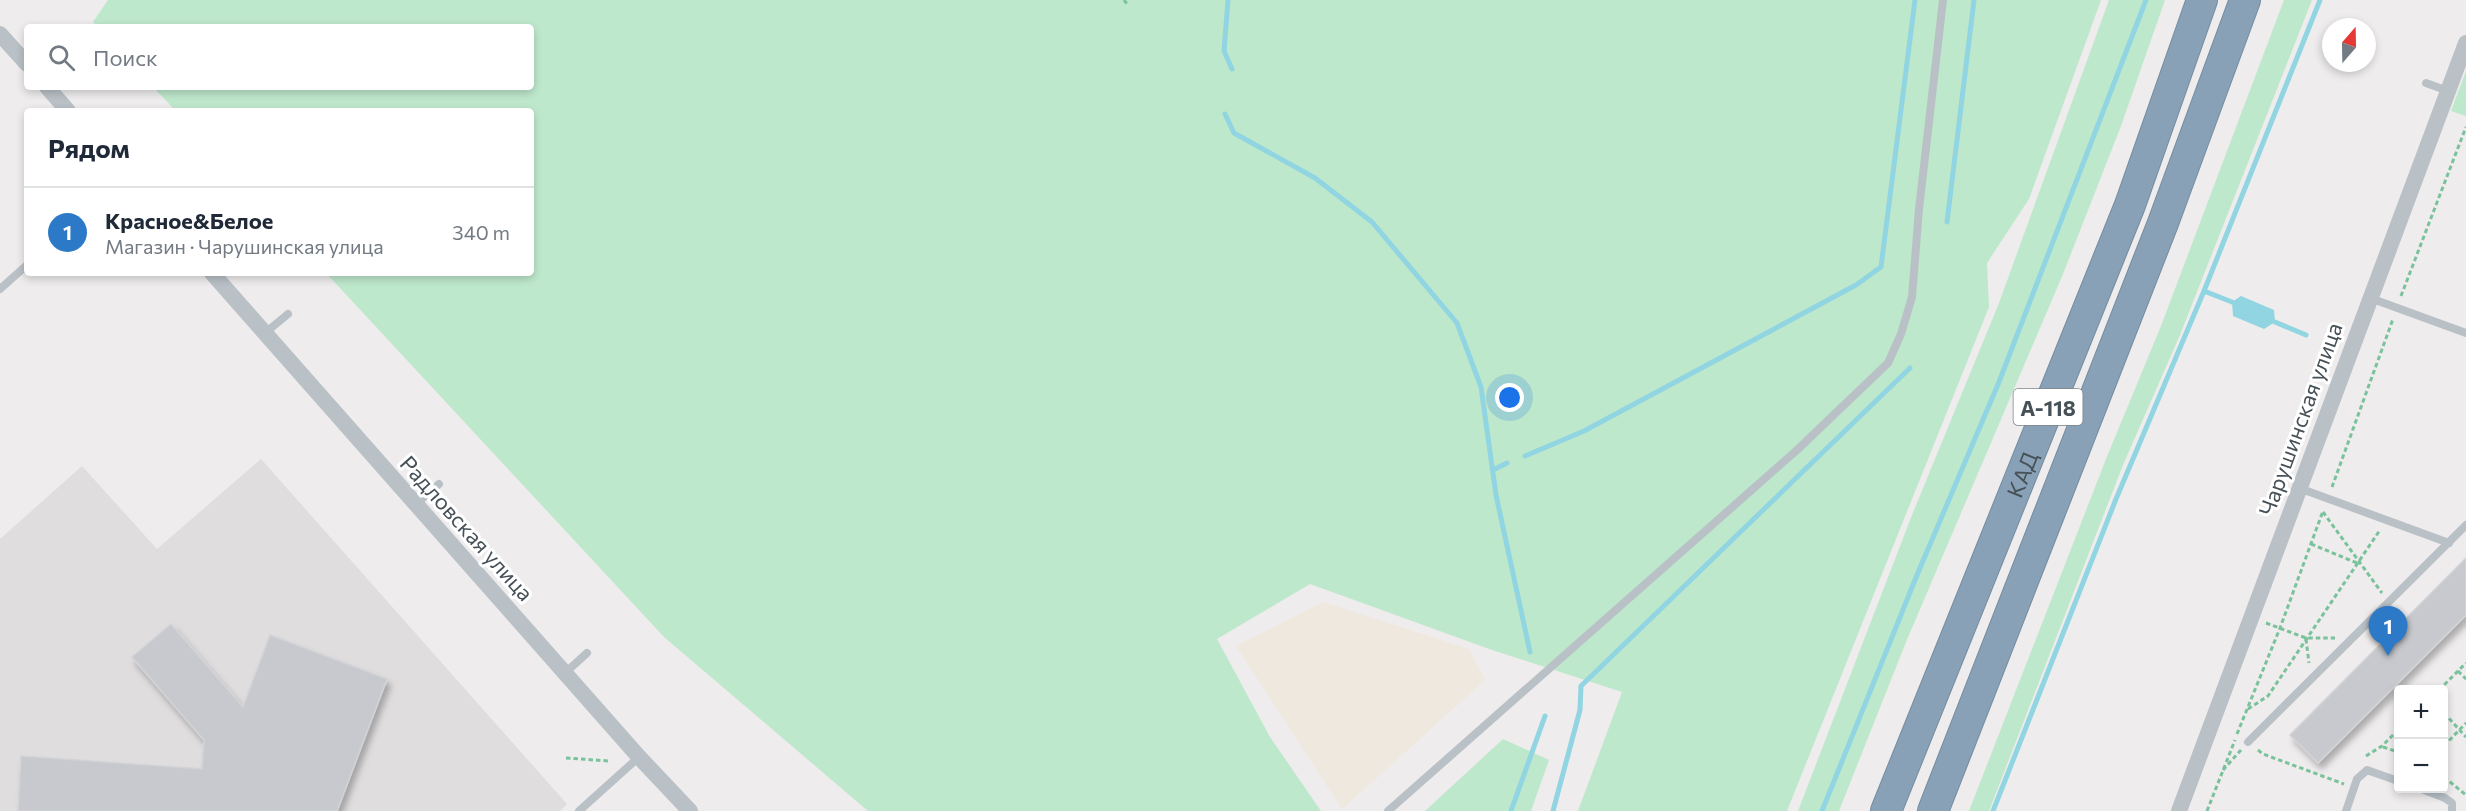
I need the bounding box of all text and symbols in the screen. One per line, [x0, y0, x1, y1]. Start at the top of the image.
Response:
north arrow [2322, 18, 2376, 72]
search box [24, 24, 534, 90]
icon: search [45, 41, 78, 74]
text: Поиск [93, 44, 158, 71]
text: Рядом [48, 132, 130, 163]
text: Красное&Белое [105, 207, 273, 234]
text: 1 [63, 220, 72, 244]
text: 340 m [452, 220, 510, 244]
text: Магазин · Чарушинская улица [105, 234, 384, 258]
street label: Чарушинская улица [2252, 319, 2348, 519]
your location [1495, 383, 1524, 412]
road number: А-118 [2014, 389, 2082, 425]
street label: КАД [2000, 447, 2043, 501]
street label: Радловская улица [395, 450, 539, 606]
pin: 1 [2368, 606, 2408, 656]
map controls [2394, 685, 2448, 793]
button: + [2394, 685, 2448, 739]
button: − [2394, 739, 2448, 793]

